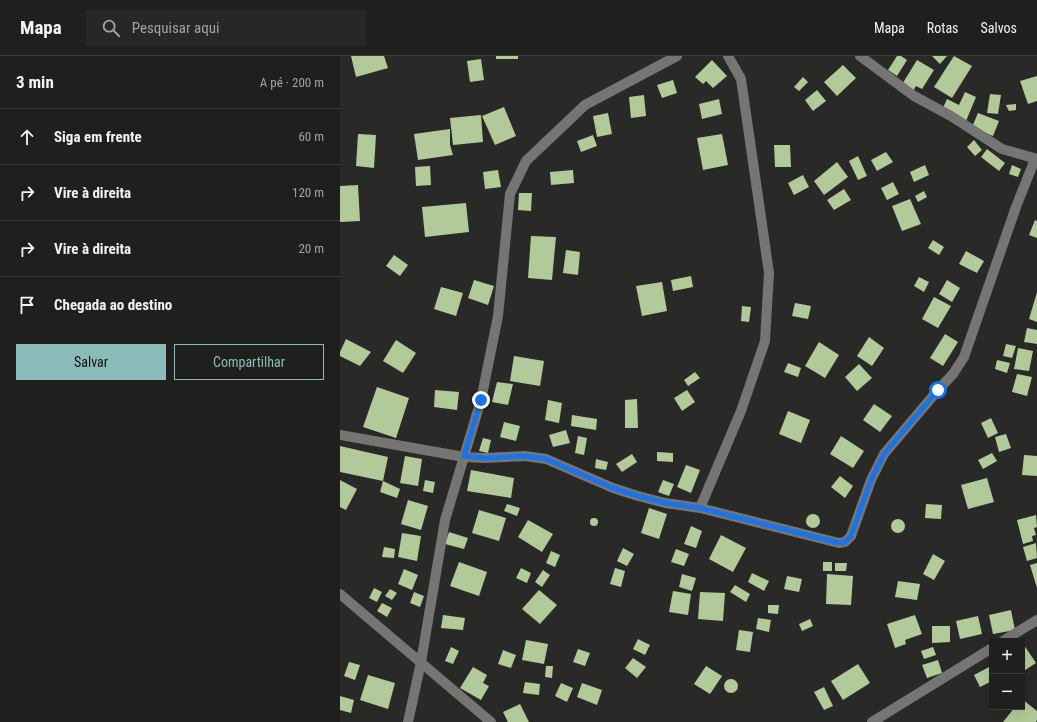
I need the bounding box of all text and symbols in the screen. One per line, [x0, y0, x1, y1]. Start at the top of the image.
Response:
search box [86, 10, 366, 46]
text: Mapa [20, 16, 62, 39]
icon: search [100, 17, 122, 39]
text: Pesquisar aqui [132, 19, 219, 37]
text: Mapa [874, 20, 905, 36]
text: Rotas [927, 20, 959, 36]
text: Salvos [981, 20, 1017, 36]
text: 3 min [16, 72, 54, 92]
text: A pé · 200 m [260, 75, 324, 90]
icon: ahead [16, 126, 38, 148]
text: Siga em frente [54, 128, 142, 146]
text: 60 m [298, 129, 324, 144]
icon: right [16, 182, 38, 204]
text: Vire à direita [54, 184, 131, 202]
text: 120 m [292, 185, 324, 200]
icon: right [16, 238, 38, 260]
text: Vire à direita [54, 240, 131, 258]
text: 20 m [298, 241, 324, 256]
icon: arrive [16, 294, 38, 316]
text: Chegada ao destino [54, 296, 172, 314]
button: Salvar [16, 344, 166, 380]
button: Compartilhar [174, 344, 324, 380]
route start [929, 381, 947, 399]
route end [472, 391, 490, 409]
map controls [989, 638, 1025, 710]
button: + [989, 638, 1025, 674]
button: − [989, 674, 1025, 710]

